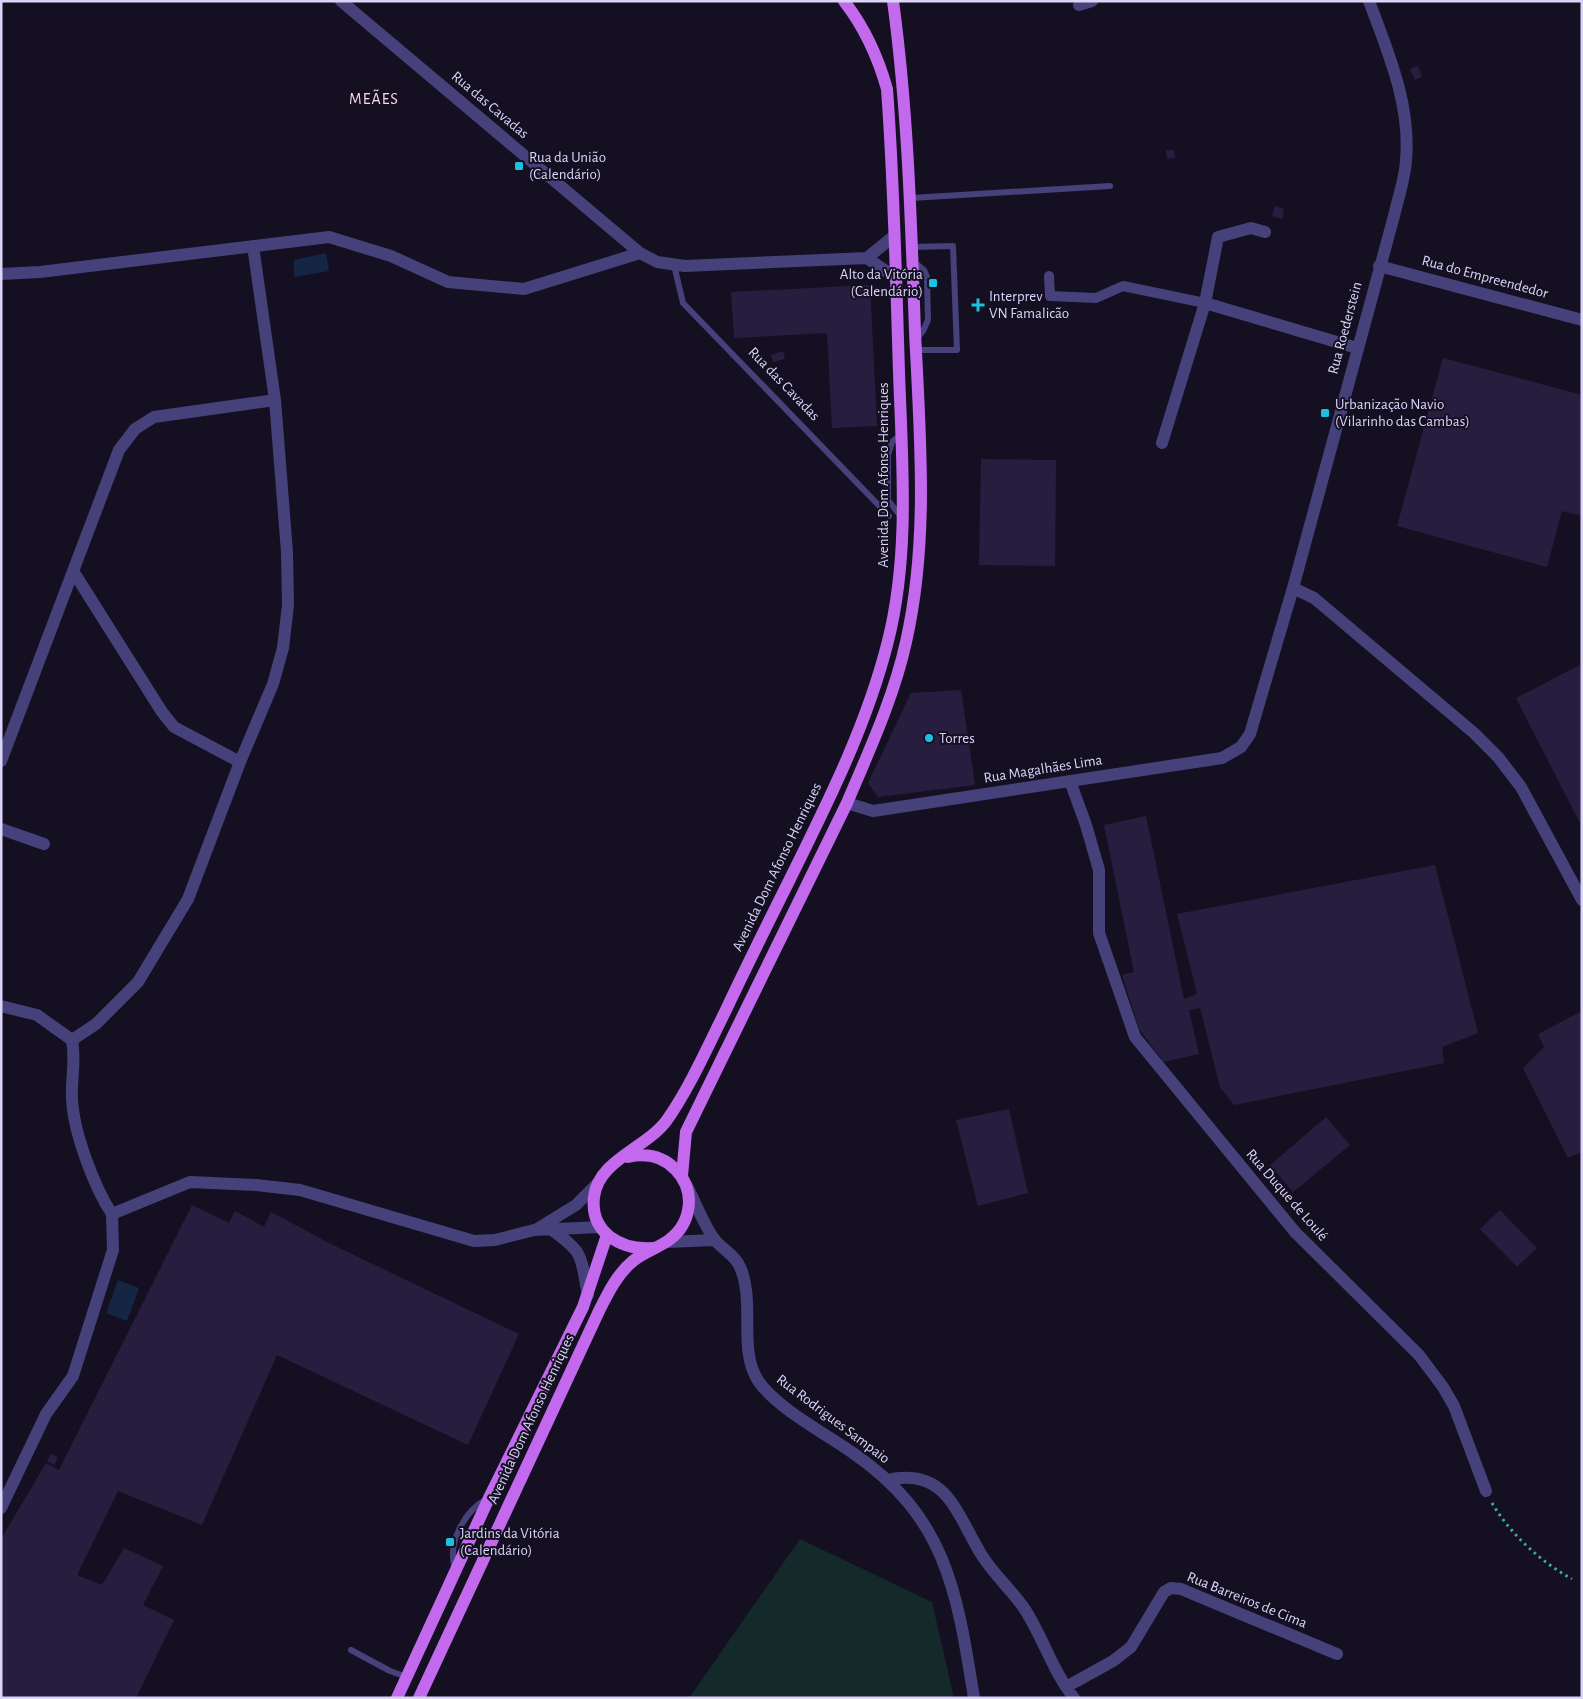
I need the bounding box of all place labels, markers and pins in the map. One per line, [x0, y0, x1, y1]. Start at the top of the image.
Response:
place label: Rua da União (Calendário) [529, 150, 606, 182]
marker: Rua da União (Calendário) [513, 160, 525, 172]
place label: Alto da Vitória (Calendário) [840, 267, 923, 299]
marker: Alto da Vitória (Calendário) [927, 277, 939, 289]
place label: Interprev VN Famalicão [989, 289, 1069, 321]
marker: Interprev VN Famalicão [971, 298, 985, 312]
place label: Urbanização Navio (Vilarinho das Cambas) [1335, 397, 1470, 429]
marker: Urbanização Navio (Vilarinho das Cambas) [1319, 407, 1331, 419]
place label: Torres [939, 731, 975, 746]
marker: Torres [923, 732, 935, 744]
place label: Jardins da Vitória (Calendário) [460, 1526, 560, 1558]
marker: Jardins da Vitória (Calendário) [444, 1536, 456, 1548]

